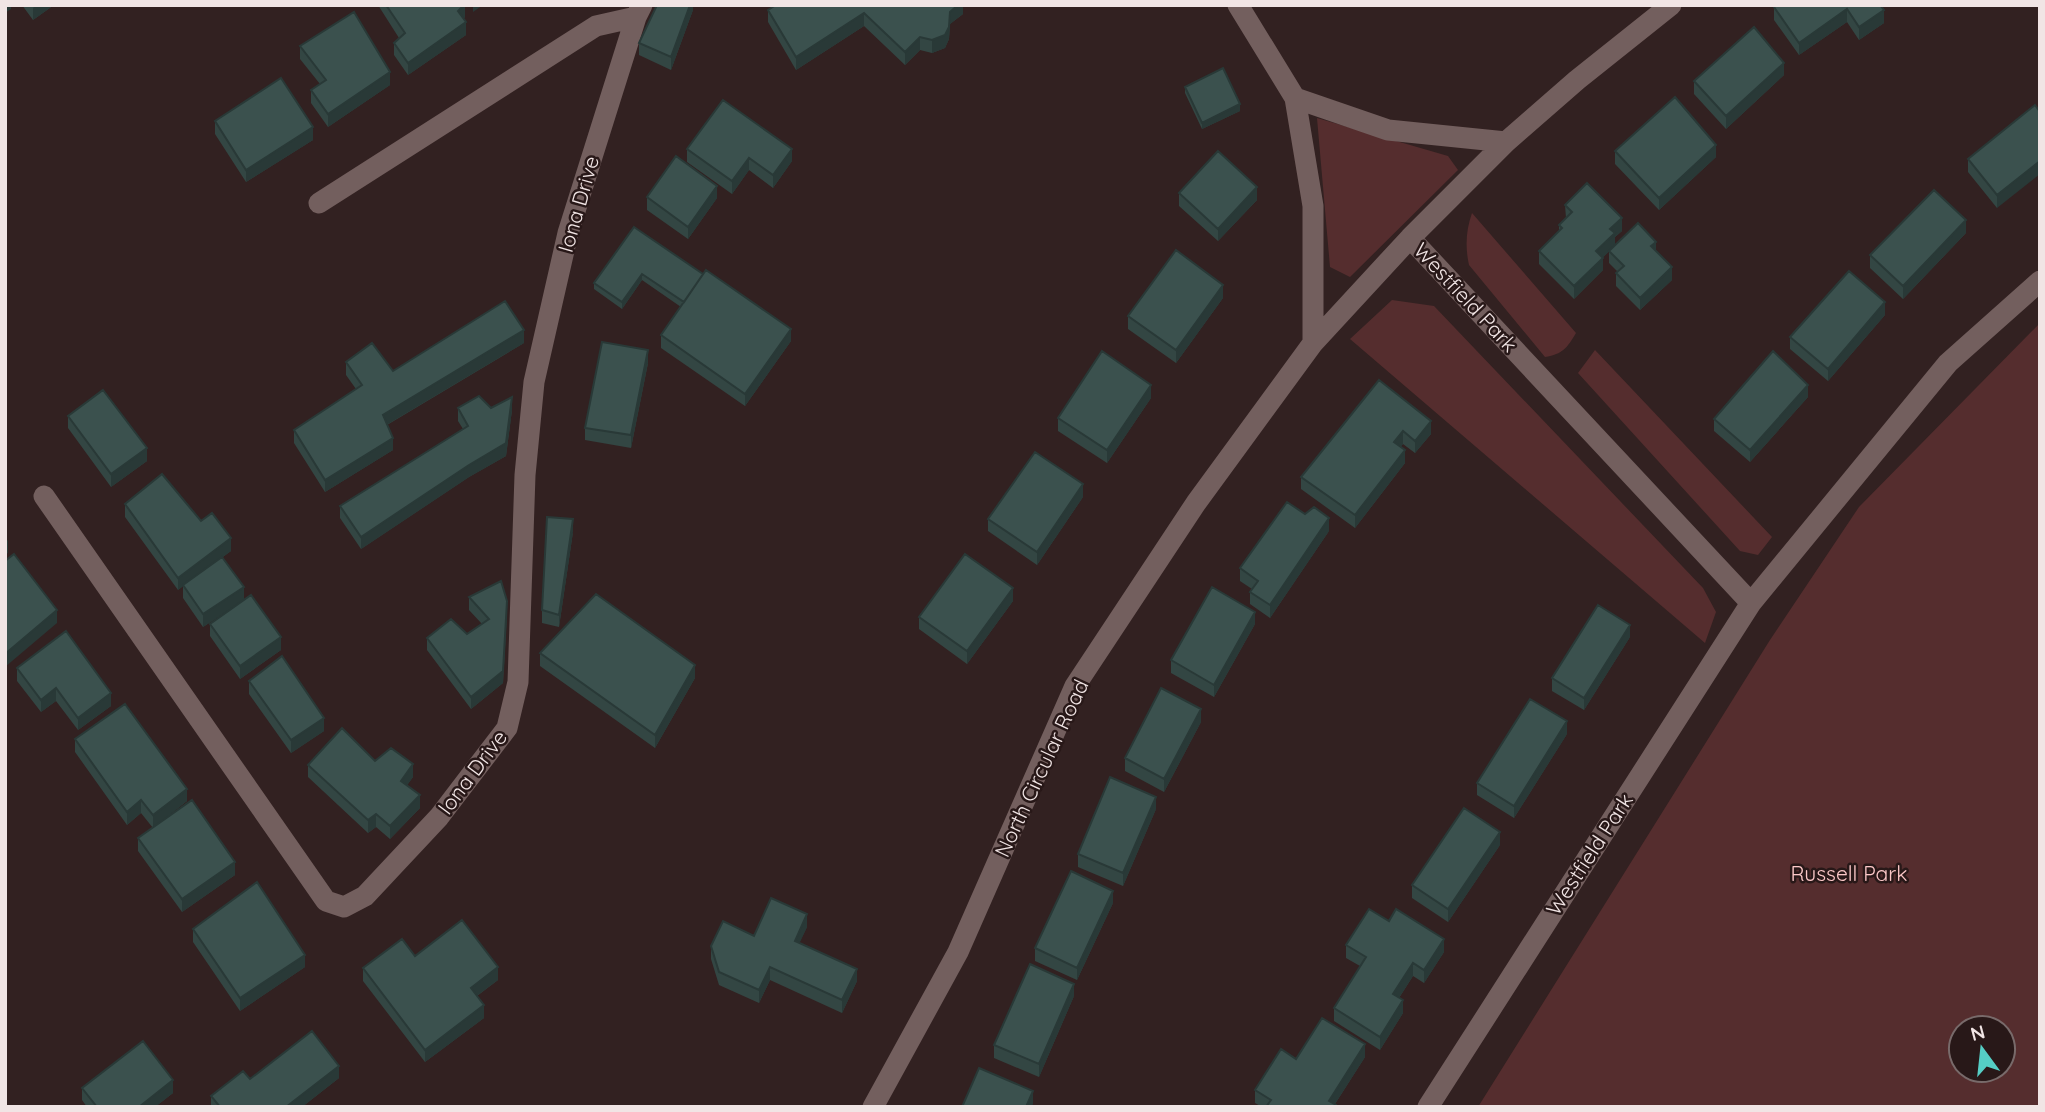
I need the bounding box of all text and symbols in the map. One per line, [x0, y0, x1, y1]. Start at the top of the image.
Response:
street label: Iona Drive [552, 153, 604, 255]
street label: Westfield Park [1409, 237, 1523, 357]
street label: North Circular Road [988, 675, 1094, 861]
street label: Iona Drive [432, 725, 512, 819]
street label: Westfield Park [1540, 788, 1638, 920]
park label: Russell Park [1790, 860, 1908, 886]
north arrow [1947, 1014, 2017, 1084]
text: N [1968, 1019, 1987, 1046]

